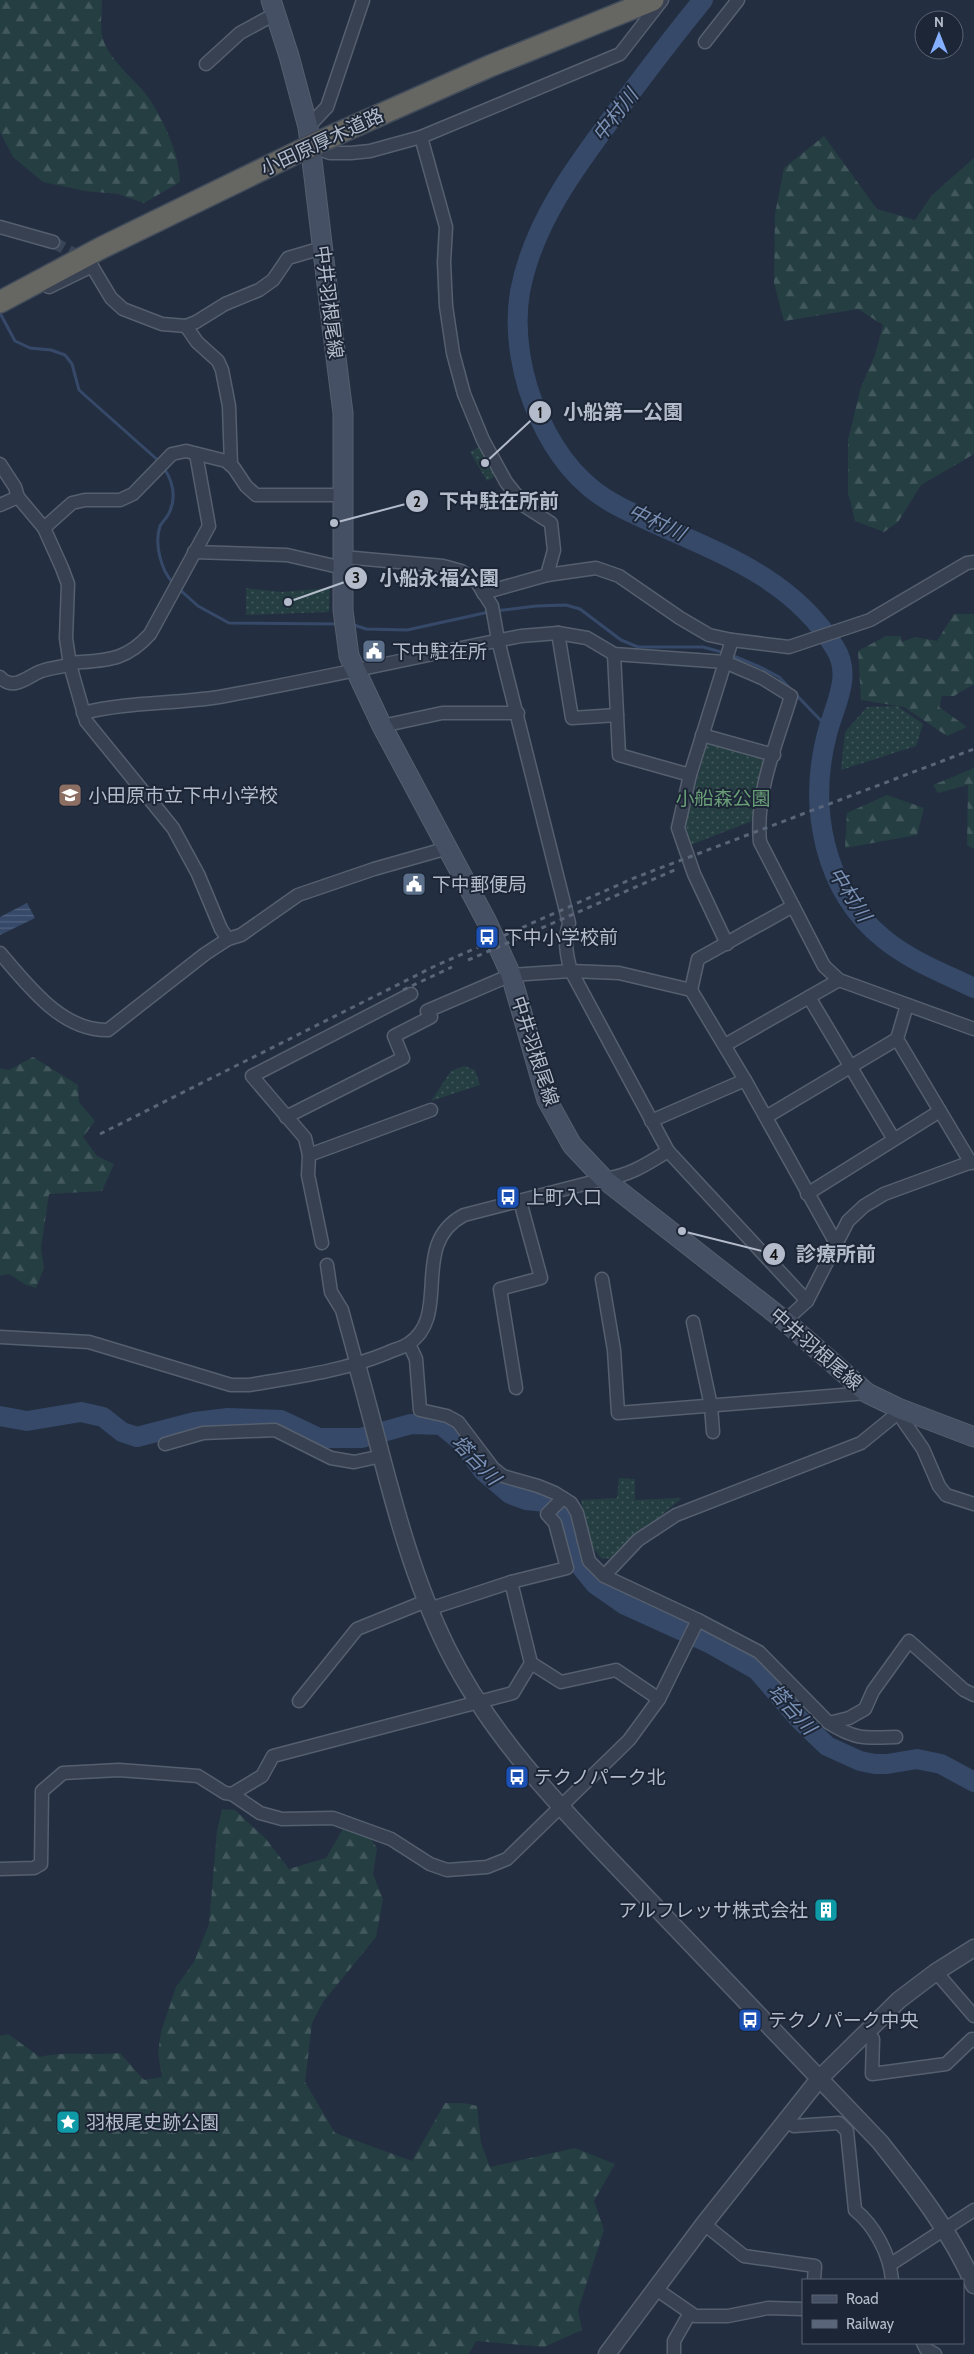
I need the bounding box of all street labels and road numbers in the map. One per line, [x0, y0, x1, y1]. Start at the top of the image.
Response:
street label: 小田原厚木道路 [257, 103, 387, 181]
street label: 中井羽根尾線 [311, 244, 347, 360]
street label: 中井羽根尾線 [506, 993, 564, 1109]
street label: 中井羽根尾線 [765, 1303, 867, 1395]

